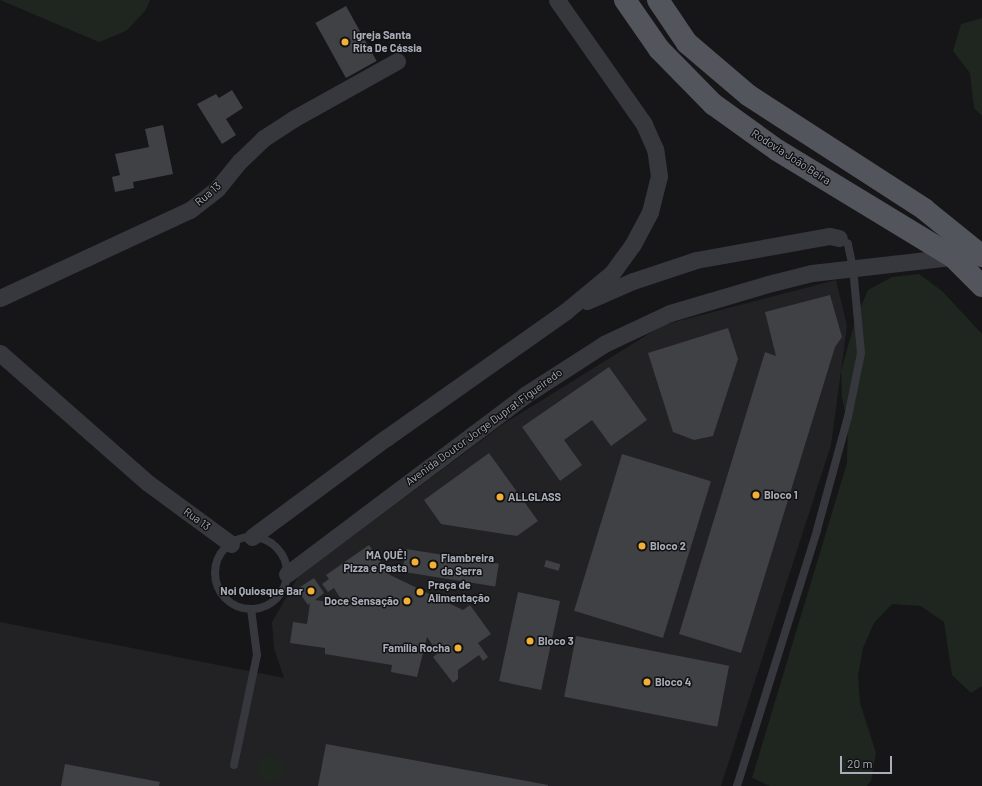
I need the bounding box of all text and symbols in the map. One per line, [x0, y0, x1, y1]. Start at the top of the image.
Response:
place label: Igreja Santa Rita De Cássia [353, 29, 422, 55]
marker: Igreja Santa Rita De Cássia [340, 37, 350, 47]
street label: Rodovia João Beira [749, 127, 833, 187]
street label: Rua 13 [192, 179, 224, 209]
street label: Avenida Doutor Jorge Duprat Figueiredo [403, 366, 565, 488]
place label: Bloco 1 [764, 488, 798, 502]
place label: ALLGLASS [508, 490, 561, 504]
marker: Bloco 1 [751, 490, 761, 500]
marker: ALLGLASS [495, 492, 505, 502]
street label: Rua 13 [181, 505, 213, 533]
place label: Bloco 2 [650, 539, 686, 553]
marker: Bloco 2 [637, 541, 647, 551]
place label: MA QUÊ! Pizza e Pasta [343, 549, 407, 575]
place label: Fiambreira da Serra [441, 552, 494, 578]
marker: MA QUÊ! Pizza e Pasta [410, 557, 420, 567]
marker: Fiambreira da Serra [428, 560, 438, 570]
place label: Praça de Alimentação [428, 579, 490, 605]
place label: Noi Quiosque Bar [220, 584, 303, 598]
marker: Noi Quiosque Bar [306, 586, 316, 596]
marker: Praça de Alimentação [415, 587, 425, 597]
place label: Doce Sensação [324, 594, 399, 608]
marker: Doce Sensação [402, 596, 412, 606]
place label: Bloco 3 [538, 634, 574, 648]
marker: Bloco 3 [525, 636, 535, 646]
place label: Família Rocha [383, 641, 450, 655]
marker: Família Rocha [453, 643, 463, 653]
place label: Bloco 4 [655, 675, 691, 689]
marker: Bloco 4 [642, 677, 652, 687]
scale bar [842, 748, 894, 774]
text: 20 m [847, 756, 873, 770]

